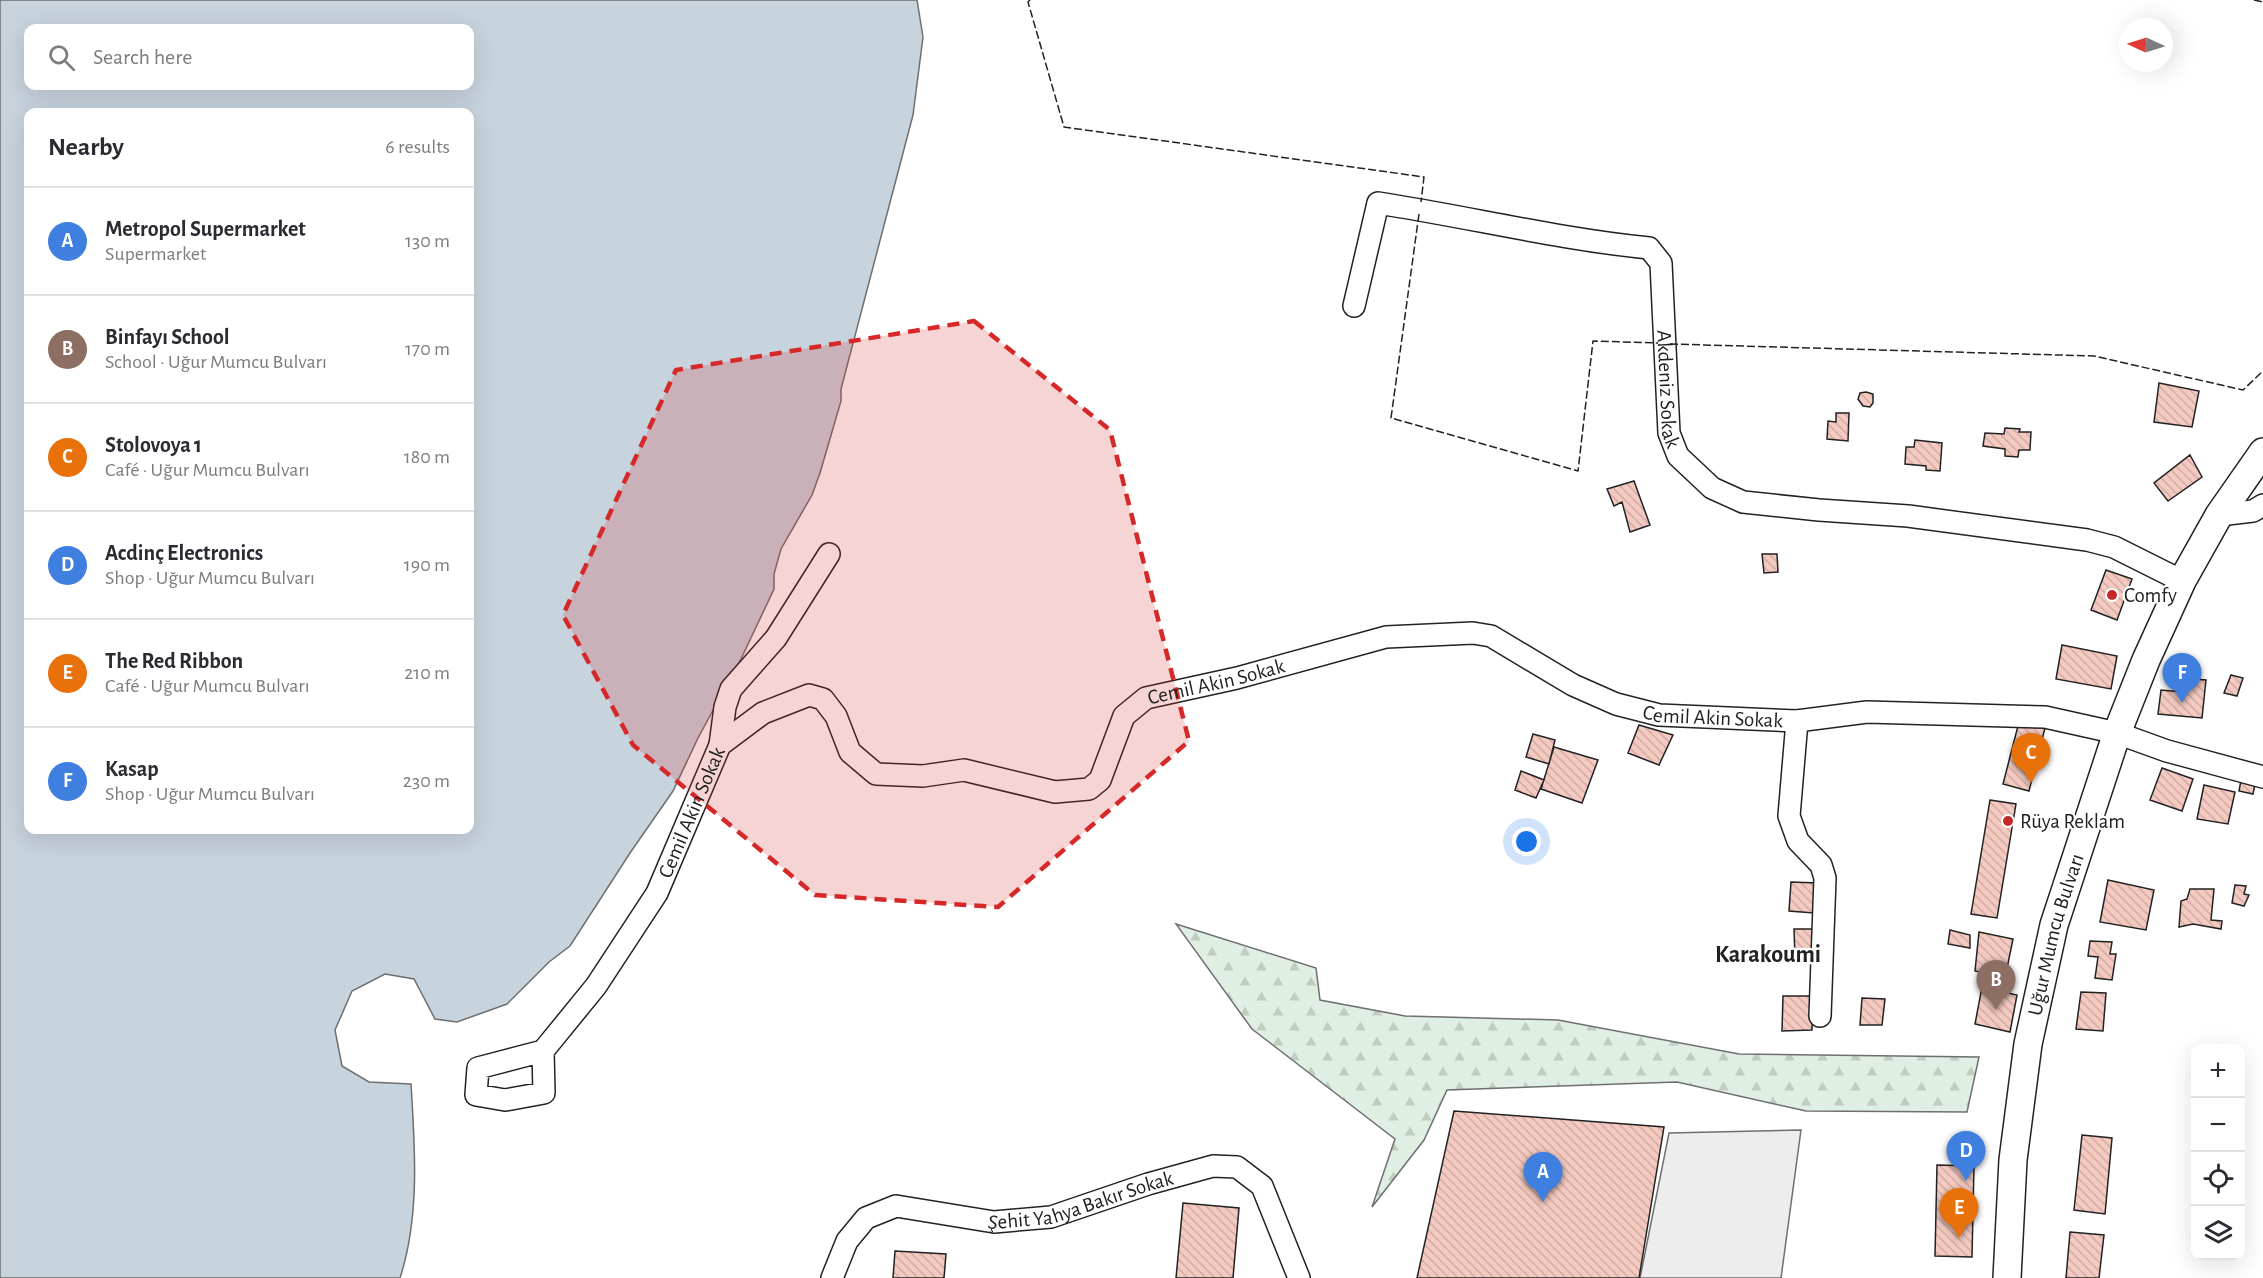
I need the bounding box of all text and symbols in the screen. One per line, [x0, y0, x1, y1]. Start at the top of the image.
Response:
north arrow [2119, 18, 2173, 72]
search box [24, 24, 474, 90]
icon: search [45, 41, 78, 74]
text: Search here [93, 46, 192, 68]
text: Nearby [48, 134, 124, 160]
text: 6 results [385, 137, 450, 157]
text: Metropol Supermarket [105, 218, 306, 240]
text: A [62, 231, 74, 251]
text: 130 m [405, 231, 450, 251]
text: Supermarket [105, 244, 206, 264]
text: Binfayı School [105, 326, 230, 348]
street label: Akdeniz Sokak [1654, 330, 1684, 451]
text: B [62, 339, 73, 359]
text: 170 m [405, 339, 450, 359]
text: School · Uğur Mumcu Bulvarı [105, 352, 327, 372]
text: Stolovoya 1 [105, 434, 202, 456]
text: C [62, 447, 73, 467]
text: 180 m [404, 447, 450, 467]
text: Café · Uğur Mumcu Bulvarı [105, 460, 309, 480]
text: Acdinç Electronics [105, 542, 263, 564]
text: D [61, 555, 74, 575]
text: 190 m [404, 555, 450, 575]
text: Shop · Uğur Mumcu Bulvarı [105, 568, 315, 588]
place label: Comfy [2124, 585, 2177, 606]
marker: Comfy [2105, 588, 2119, 602]
text: The Red Ribbon [105, 650, 243, 672]
pin: F [2162, 654, 2202, 703]
street label: Cemil Akin Sokak [1146, 655, 1287, 708]
text: E [62, 663, 73, 683]
text: 210 m [404, 663, 450, 683]
text: Café · Uğur Mumcu Bulvarı [105, 676, 309, 696]
street label: Cemil Akin Sokak [1641, 701, 1784, 731]
pin: C [2012, 734, 2050, 783]
street label: Cemil Akin Sokak [654, 743, 729, 881]
text: Kasap [105, 758, 159, 780]
text: F [63, 771, 72, 791]
text: 230 m [403, 771, 450, 791]
text: Shop · Uğur Mumcu Bulvarı [105, 784, 315, 804]
place label: Rüya Reklam [2020, 811, 2125, 832]
marker: Rüya Reklam [2001, 814, 2015, 828]
your location [1512, 827, 1541, 856]
street label: Uğur Mumcu Bulvarı [2024, 851, 2087, 1018]
district label: Karakoumi [1715, 943, 1821, 967]
pin: B [1976, 960, 2016, 1010]
map controls [2191, 1044, 2245, 1260]
button: + [2191, 1044, 2245, 1098]
button: − [2191, 1098, 2245, 1152]
pin: D [1946, 1132, 1986, 1181]
pin: A [1524, 1152, 1562, 1202]
button: locate [2191, 1152, 2245, 1206]
street label: Şehit Yahya Bakır Sokak [986, 1167, 1176, 1233]
pin: E [1940, 1188, 1978, 1238]
button: layers [2191, 1206, 2245, 1260]

